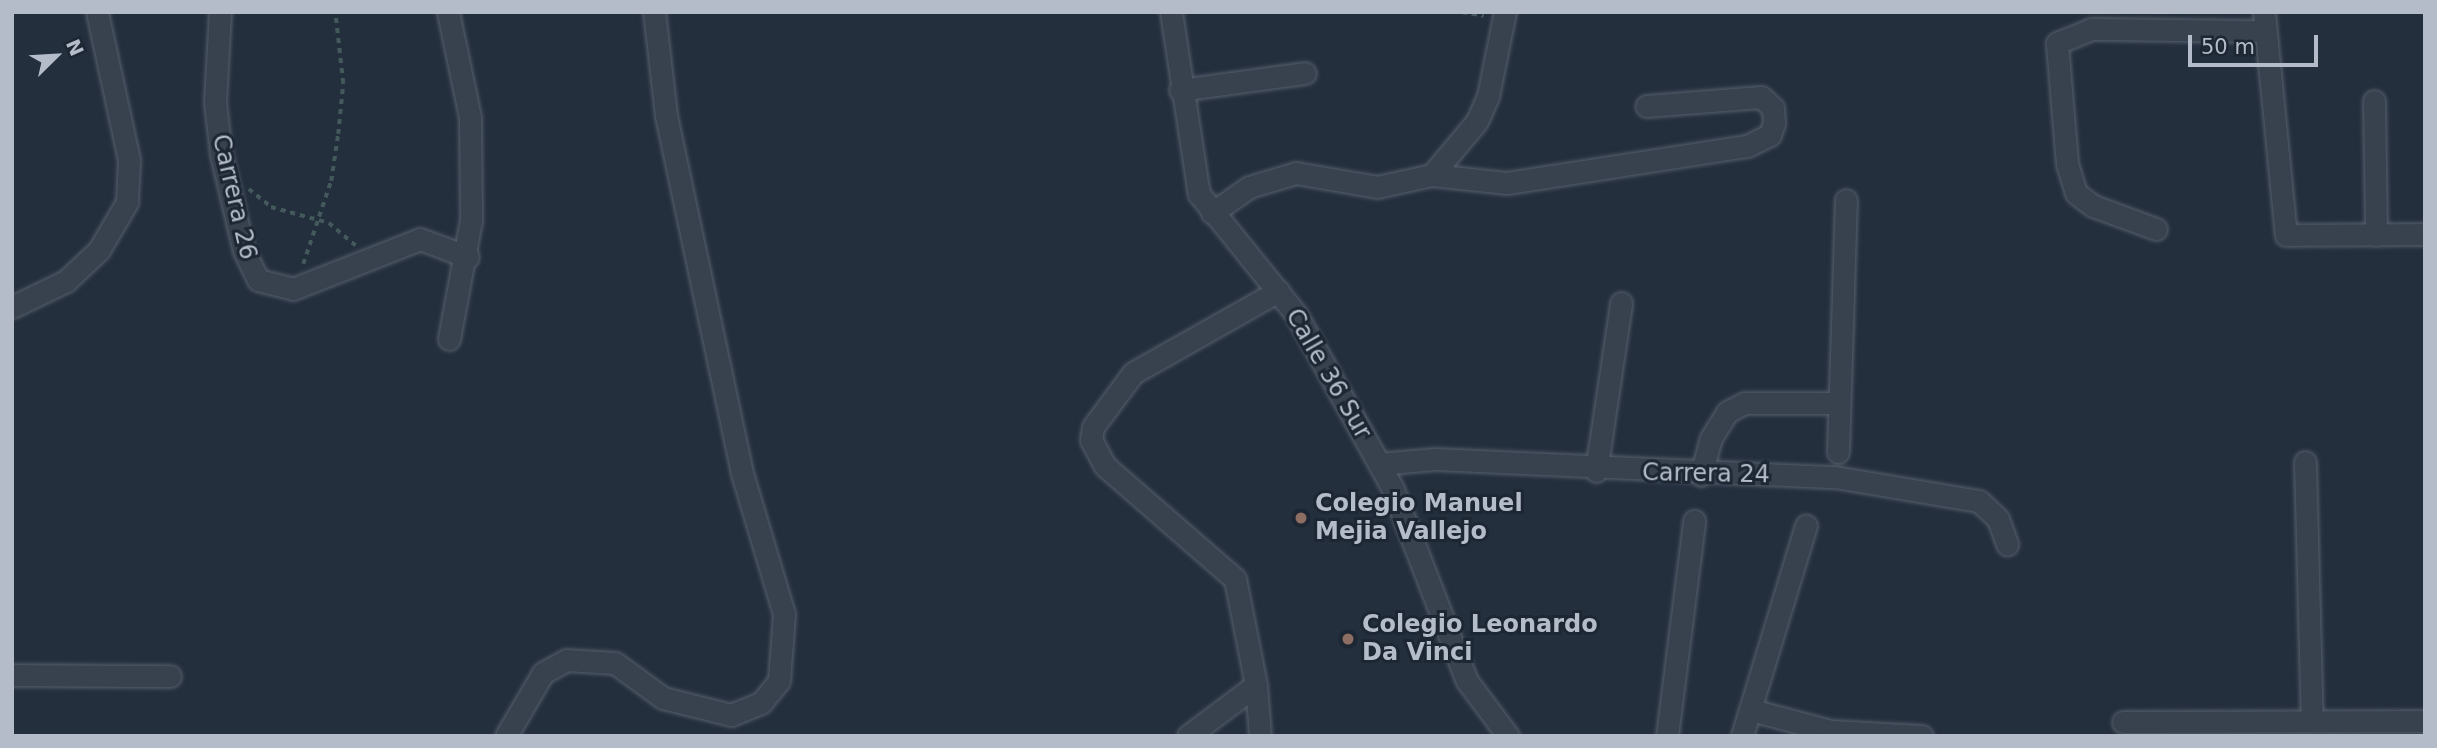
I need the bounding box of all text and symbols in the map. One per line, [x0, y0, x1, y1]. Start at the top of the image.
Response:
north arrow [21, 21, 91, 91]
scale bar [2192, 21, 2322, 65]
text: 50 m [2201, 35, 2255, 59]
text: N [62, 36, 88, 59]
street label: Carrera 26 [206, 132, 262, 262]
street label: Calle 36 Sur [1279, 304, 1377, 444]
street label: Carrera 24 [1642, 458, 1770, 490]
place label: Colegio Manuel Mejia Vallejo [1315, 490, 1523, 546]
marker: Colegio Manuel Mejia Vallejo [1293, 510, 1309, 526]
place label: Colegio Leonardo Da Vinci [1362, 611, 1598, 667]
marker: Colegio Leonardo Da Vinci [1340, 631, 1356, 647]

